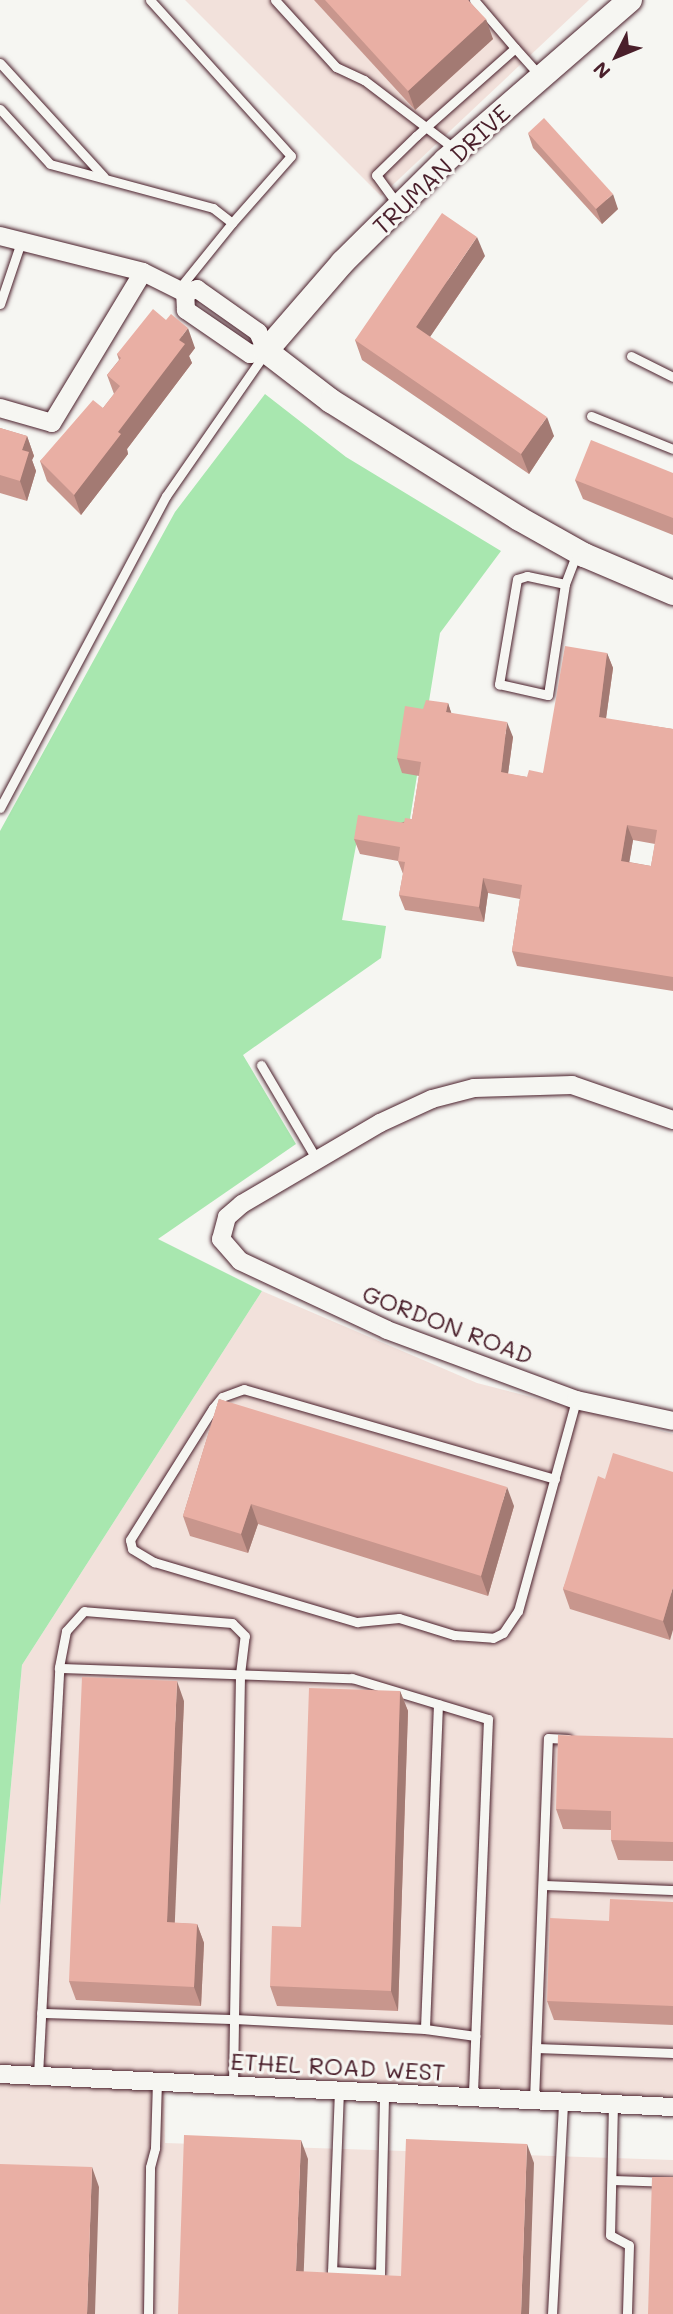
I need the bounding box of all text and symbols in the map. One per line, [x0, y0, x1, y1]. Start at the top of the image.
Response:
north arrow [582, 21, 652, 91]
text: N [587, 57, 615, 84]
street label: TRUMAN DRIVE [366, 98, 516, 240]
street label: GORDON ROAD [359, 1278, 537, 1370]
street label: ETHEL ROAD WEST [230, 2046, 446, 2086]

